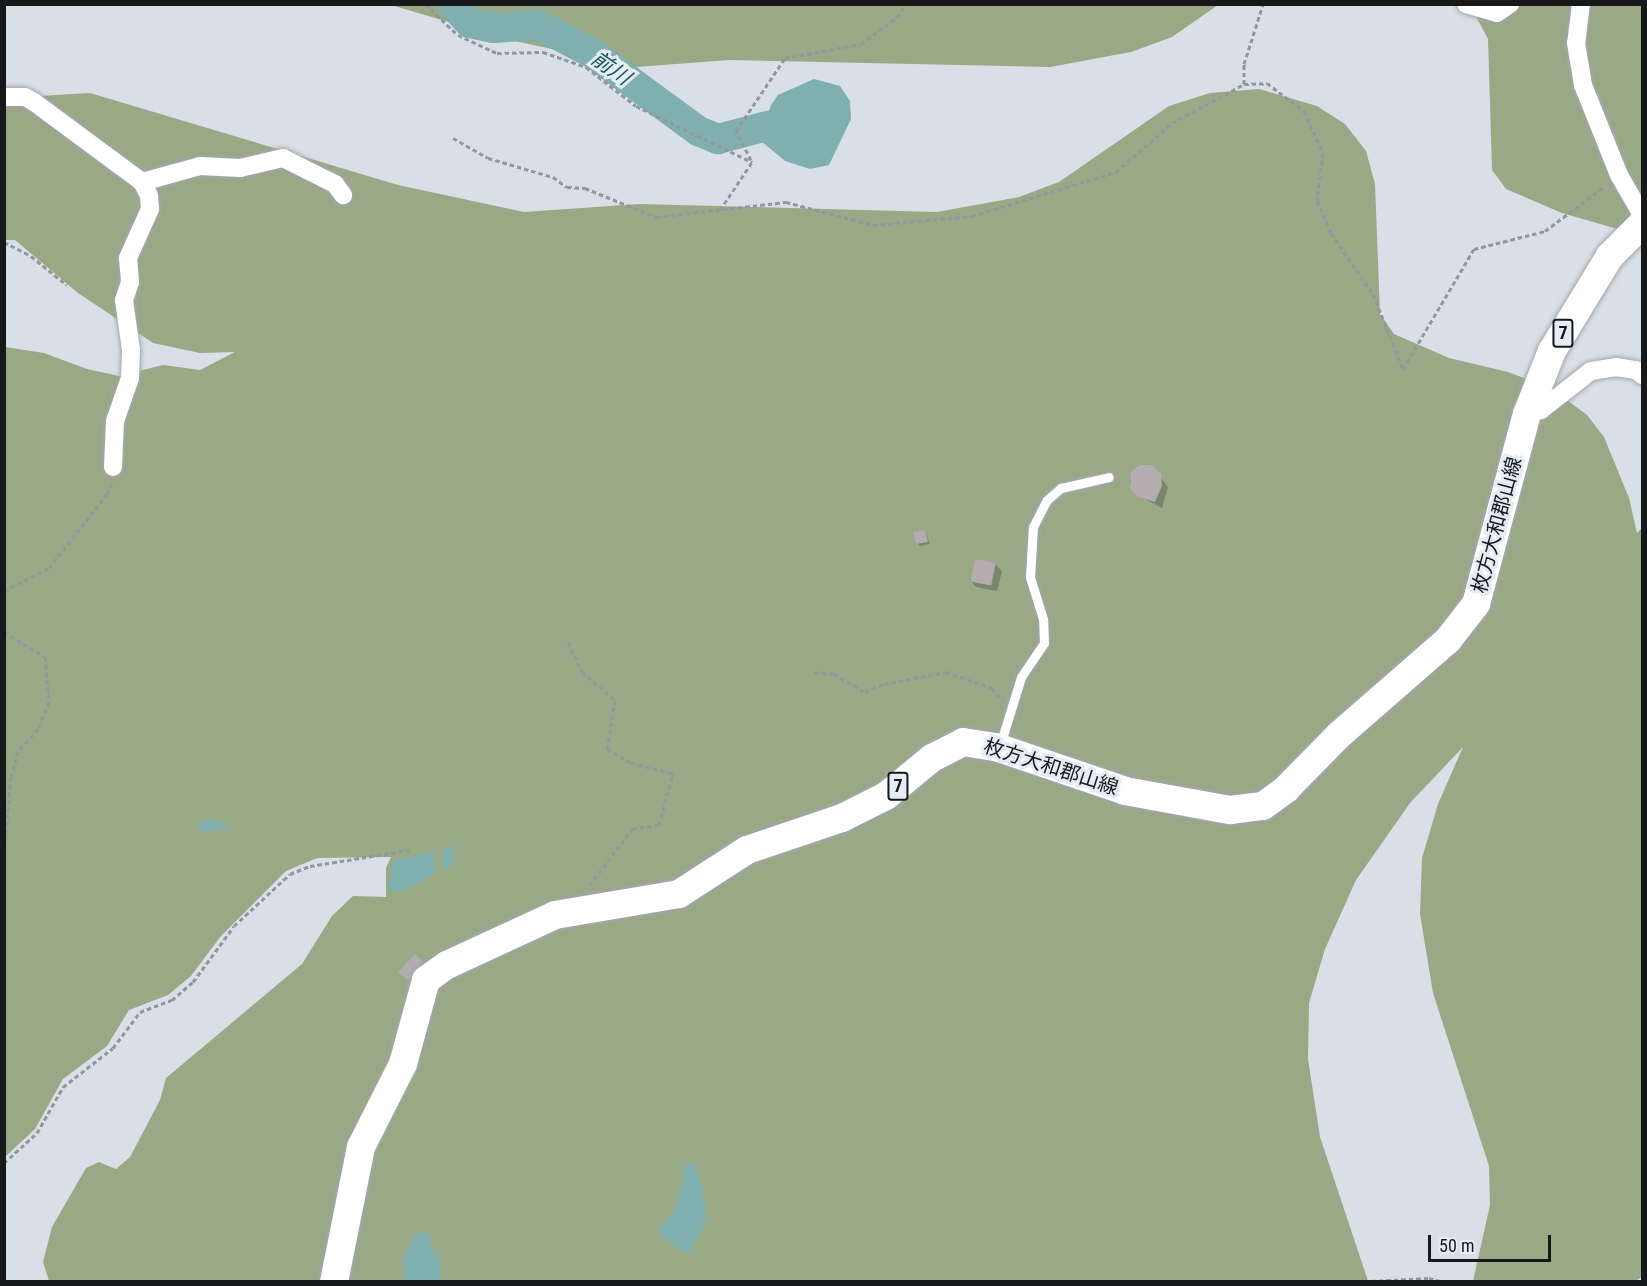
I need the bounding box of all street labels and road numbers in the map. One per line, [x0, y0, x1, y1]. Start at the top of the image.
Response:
road number: 7 [1551, 318, 1575, 348]
street label: 枚方大和郡山線 [1467, 454, 1527, 596]
street label: 枚方大和郡山線 [981, 734, 1121, 800]
road number: 7 [886, 771, 910, 801]

